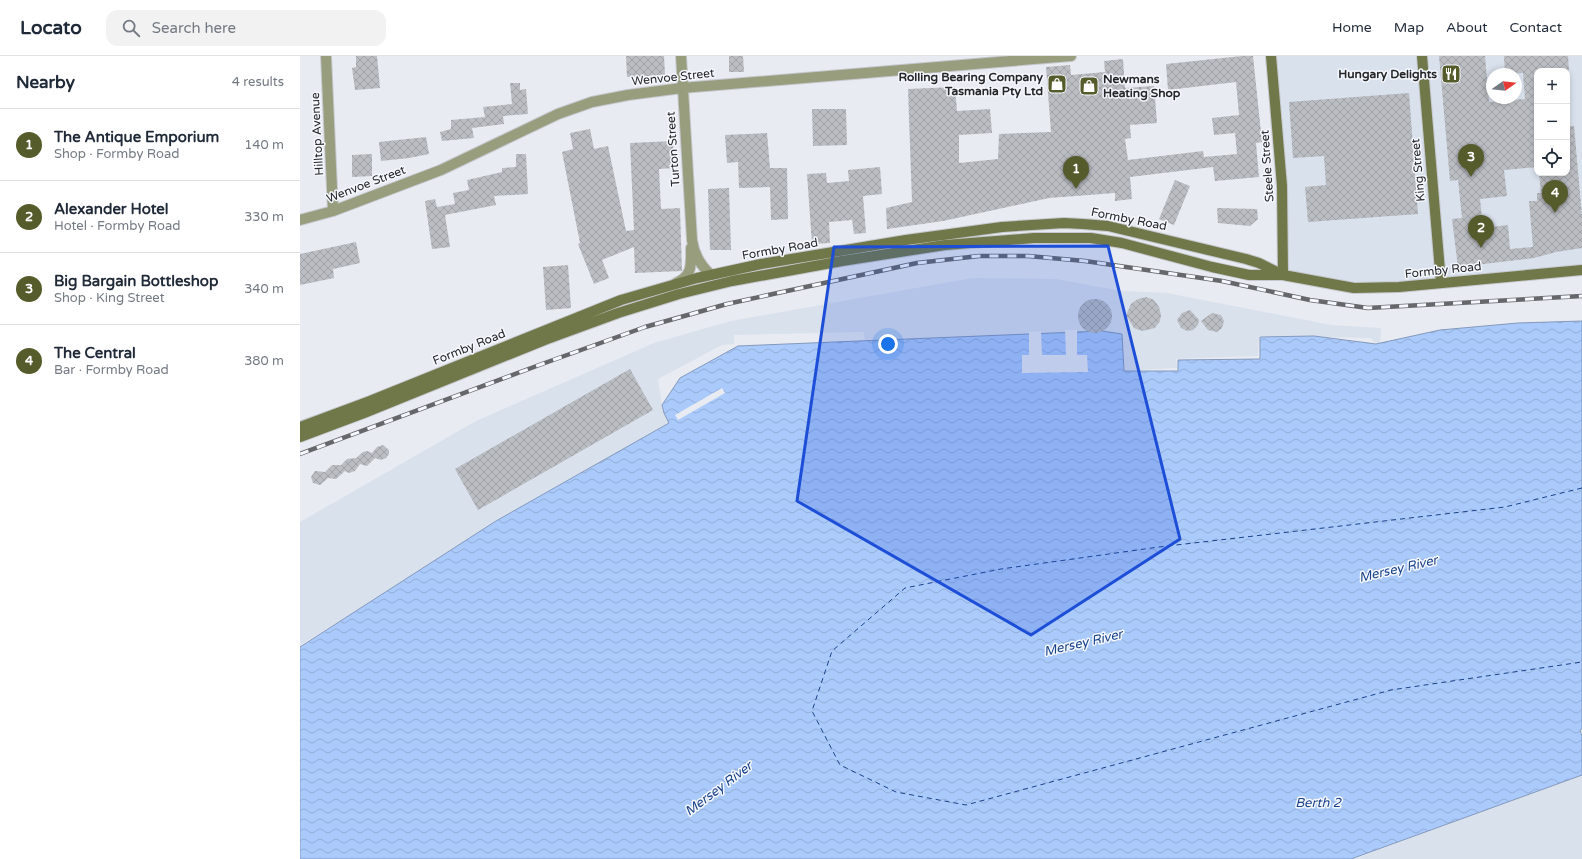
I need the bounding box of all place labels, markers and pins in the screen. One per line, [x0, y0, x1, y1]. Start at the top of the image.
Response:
restaurant icon: Hungary Delights [1440, 63, 1462, 85]
place label: Hungary Delights [1338, 67, 1437, 82]
place label: Rolling Bearing Company Tasmania Pty Ltd [898, 70, 1044, 99]
place label: Newmans Heating Shop [1103, 72, 1181, 101]
shop icon: Rolling Bearing Company Tasmania Pty Ltd [1046, 73, 1068, 95]
shop icon: Newmans Heating Shop [1078, 75, 1100, 97]
pin: 3 [1458, 144, 1484, 177]
pin: 1 [1063, 156, 1089, 189]
pin: 4 [1542, 180, 1568, 213]
pin: 2 [1468, 215, 1494, 248]

